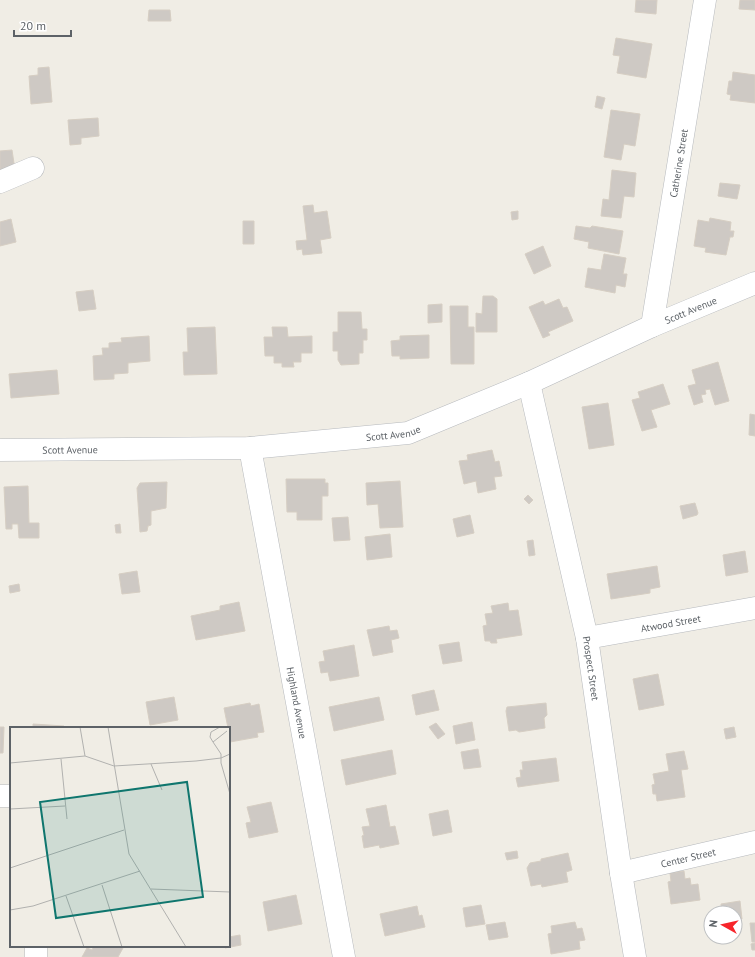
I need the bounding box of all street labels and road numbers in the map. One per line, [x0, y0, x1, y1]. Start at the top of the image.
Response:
street label: Catherine Street [667, 127, 691, 199]
street label: Scott Avenue [663, 294, 719, 327]
street label: Scott Avenue [365, 422, 423, 444]
street label: Scott Avenue [42, 443, 98, 457]
street label: Atwood Street [640, 612, 702, 635]
street label: Prospect Street [580, 635, 602, 702]
street label: Highland Avenue [284, 666, 310, 740]
street label: Center Street [660, 845, 718, 871]

